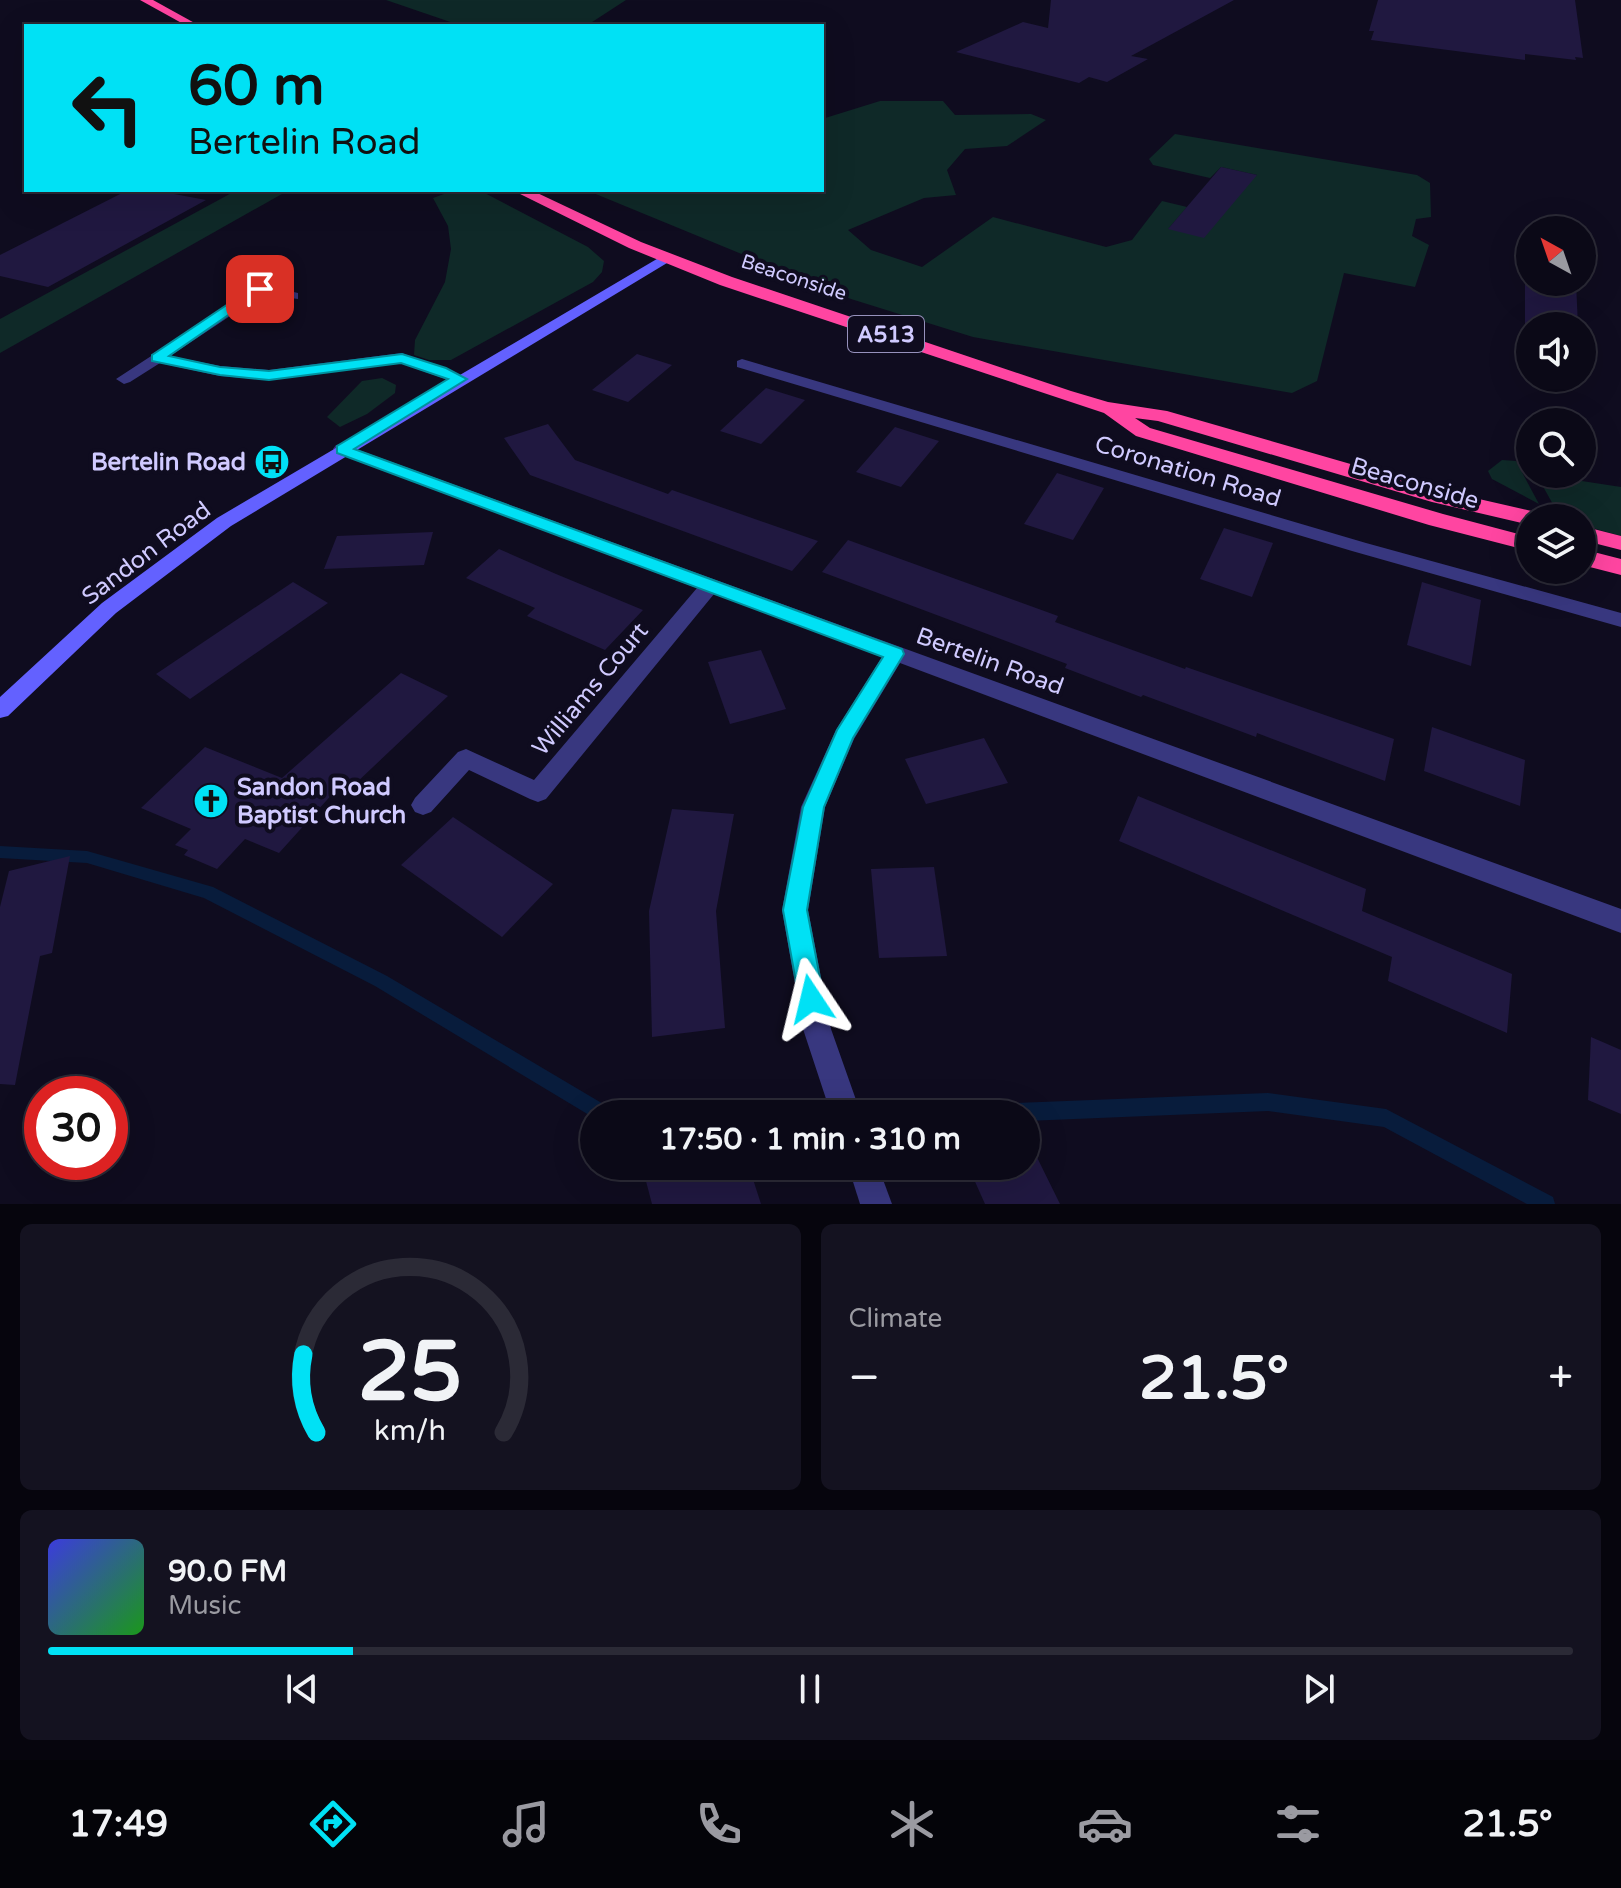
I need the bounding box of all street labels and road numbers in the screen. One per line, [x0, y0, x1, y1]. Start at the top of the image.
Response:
street label: Beaconside [738, 250, 850, 306]
road number: A513 [848, 316, 924, 352]
street label: Coronation Road [1091, 429, 1284, 514]
street label: Beaconside [1348, 451, 1482, 516]
street label: Sandon Road [76, 496, 216, 611]
street label: Williams Court [526, 617, 655, 762]
street label: Bertelin Road [912, 621, 1068, 702]

